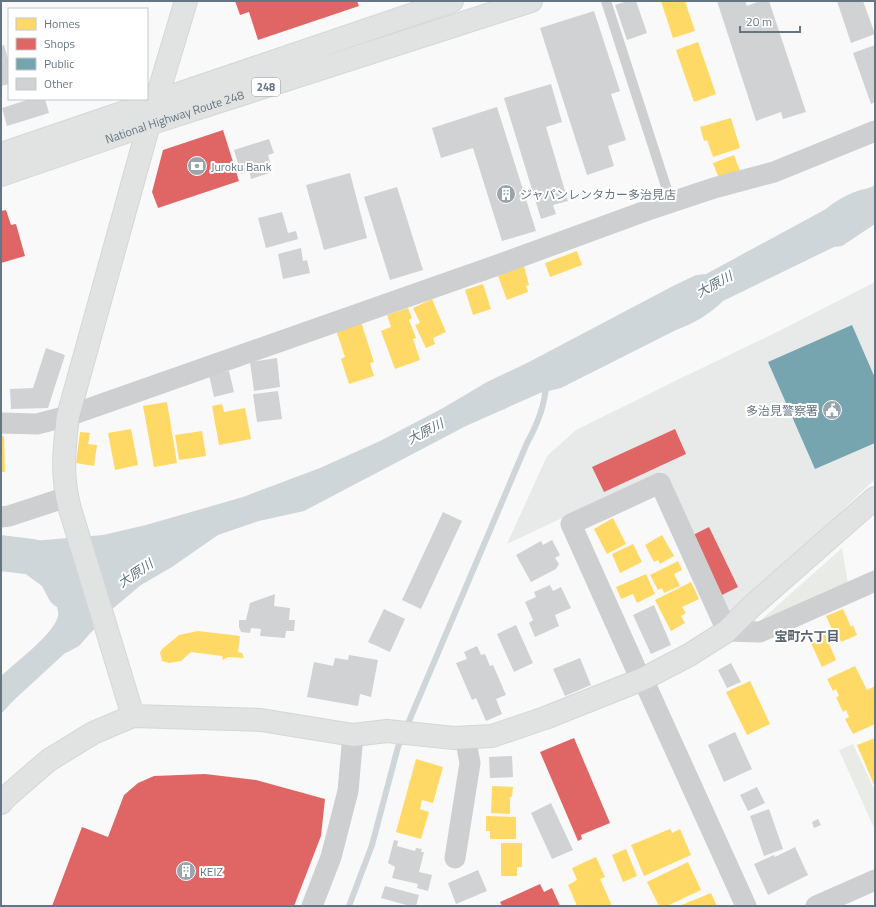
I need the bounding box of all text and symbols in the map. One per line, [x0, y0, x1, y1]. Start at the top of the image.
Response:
legend [8, 8, 148, 100]
scale bar [740, 8, 800, 34]
text: 20 m [746, 12, 772, 31]
text: Homes [44, 14, 80, 33]
text: Shops [44, 34, 76, 53]
text: Public [44, 54, 74, 73]
text: Other [44, 74, 73, 93]
road number: 248 [252, 78, 280, 96]
street label: National Highway Route 248 [102, 85, 246, 148]
bank icon: Juroku Bank [186, 155, 208, 177]
place label: Juroku Bank [211, 157, 272, 176]
building icon: ジャパンレンタカー多治見店 [495, 183, 517, 205]
place label: ジャパンレンタカー多治見店 [520, 185, 676, 204]
water label: 大原川 [692, 265, 738, 302]
public building icon: 多治見警察署 [821, 399, 843, 421]
place label: 多治見警察署 [746, 401, 818, 420]
water label: 大原川 [403, 412, 449, 449]
water label: 大原川 [113, 553, 158, 592]
district label: 宝町六丁目 [774, 626, 840, 646]
building icon: KEIZ [175, 860, 197, 882]
place label: KEIZ [200, 862, 223, 881]

